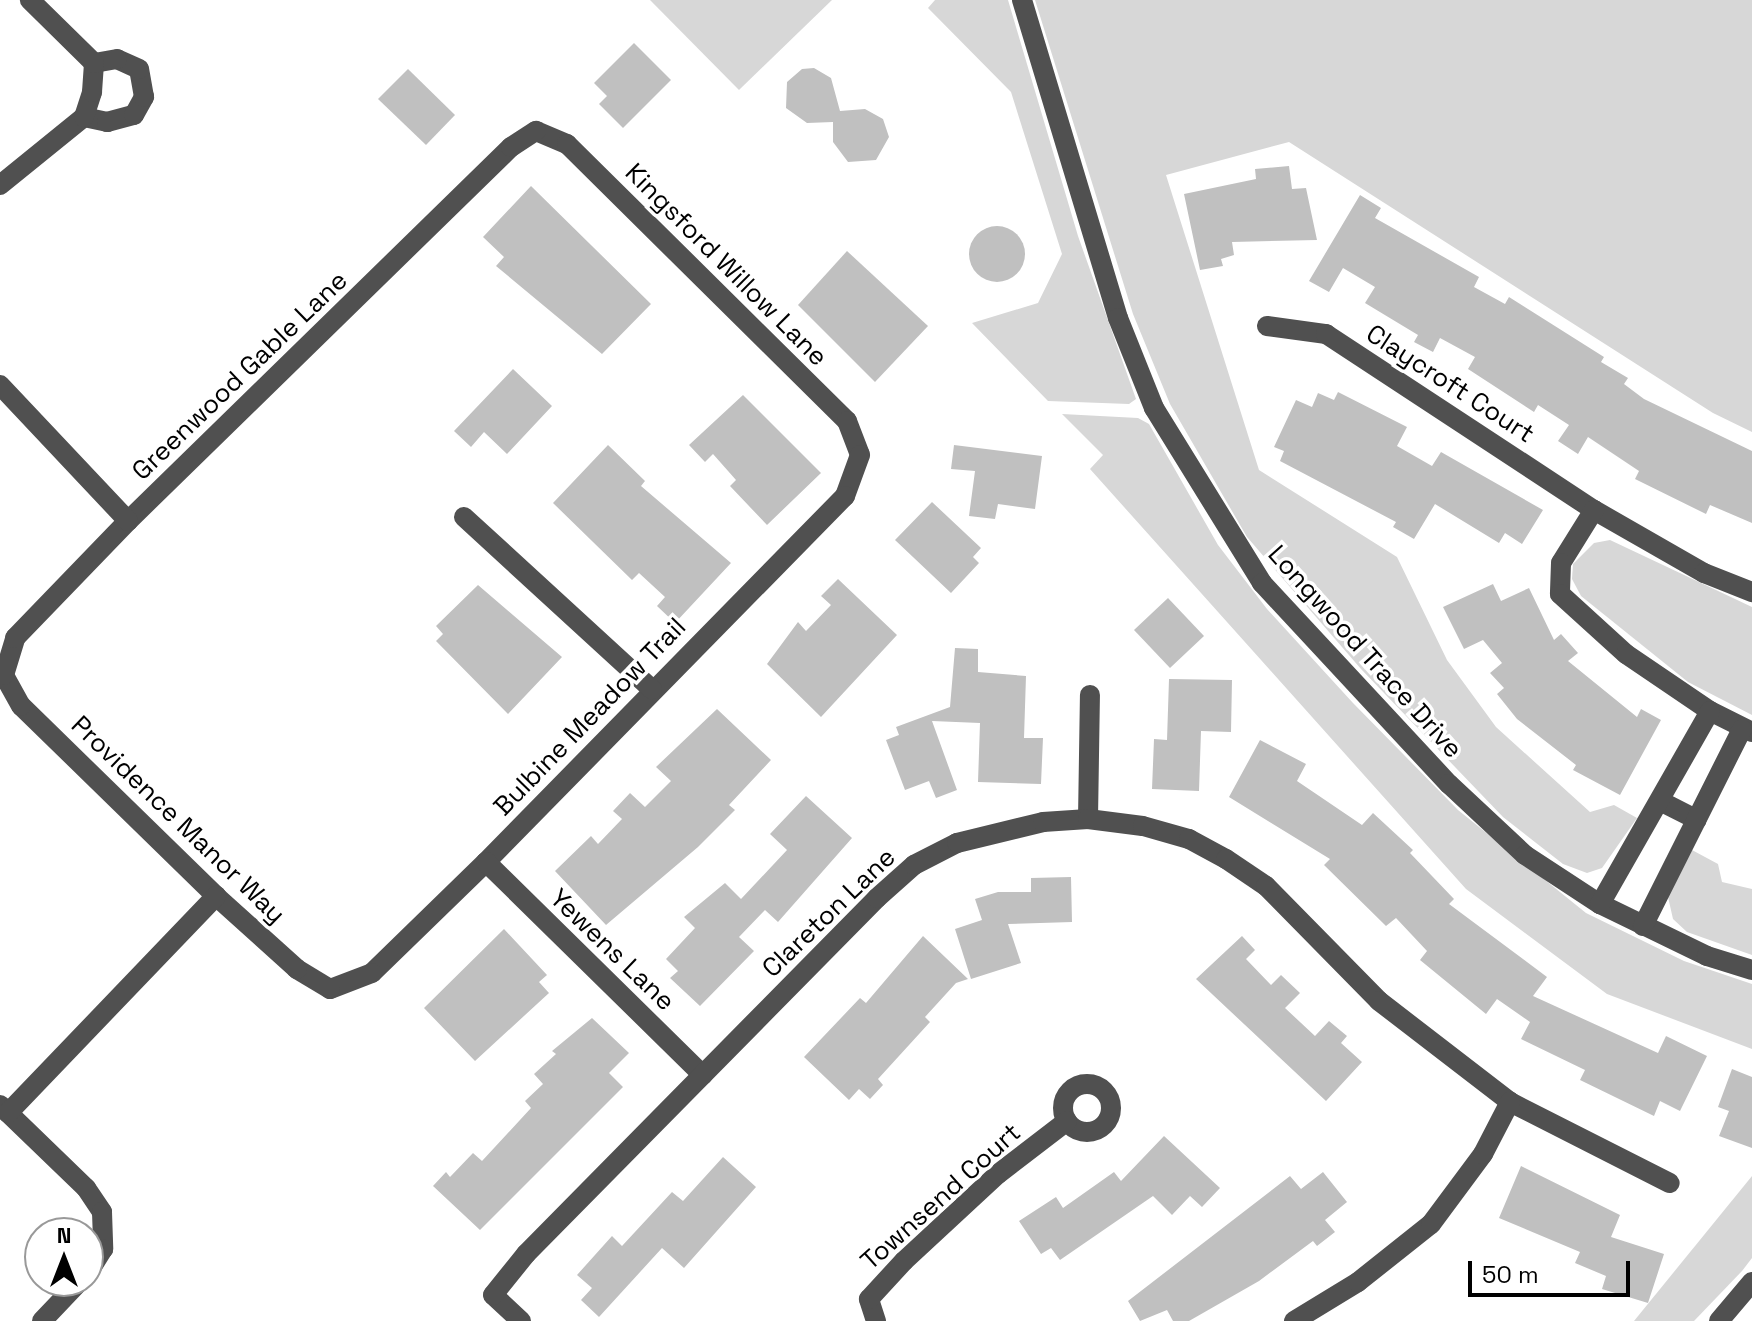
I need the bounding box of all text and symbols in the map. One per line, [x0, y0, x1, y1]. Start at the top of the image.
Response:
street label: Kingsford Willow Lane [618, 157, 834, 373]
street label: Greenwood Gable Lane [126, 265, 354, 487]
street label: Claycroft Court [1360, 318, 1540, 450]
street label: Longwood Trace Drive [1261, 539, 1469, 765]
street label: Bulbine Meadow Trail [487, 611, 693, 823]
street label: Providence Manor Way [64, 710, 292, 930]
street label: Clareton Lane [756, 842, 902, 984]
street label: Yewens Lane [543, 883, 681, 1017]
street label: Townsend Court [855, 1117, 1027, 1277]
north arrow [24, 1217, 104, 1297]
text: N [57, 1221, 71, 1249]
scale bar [1472, 1245, 1634, 1295]
text: 50 m [1482, 1259, 1539, 1290]

